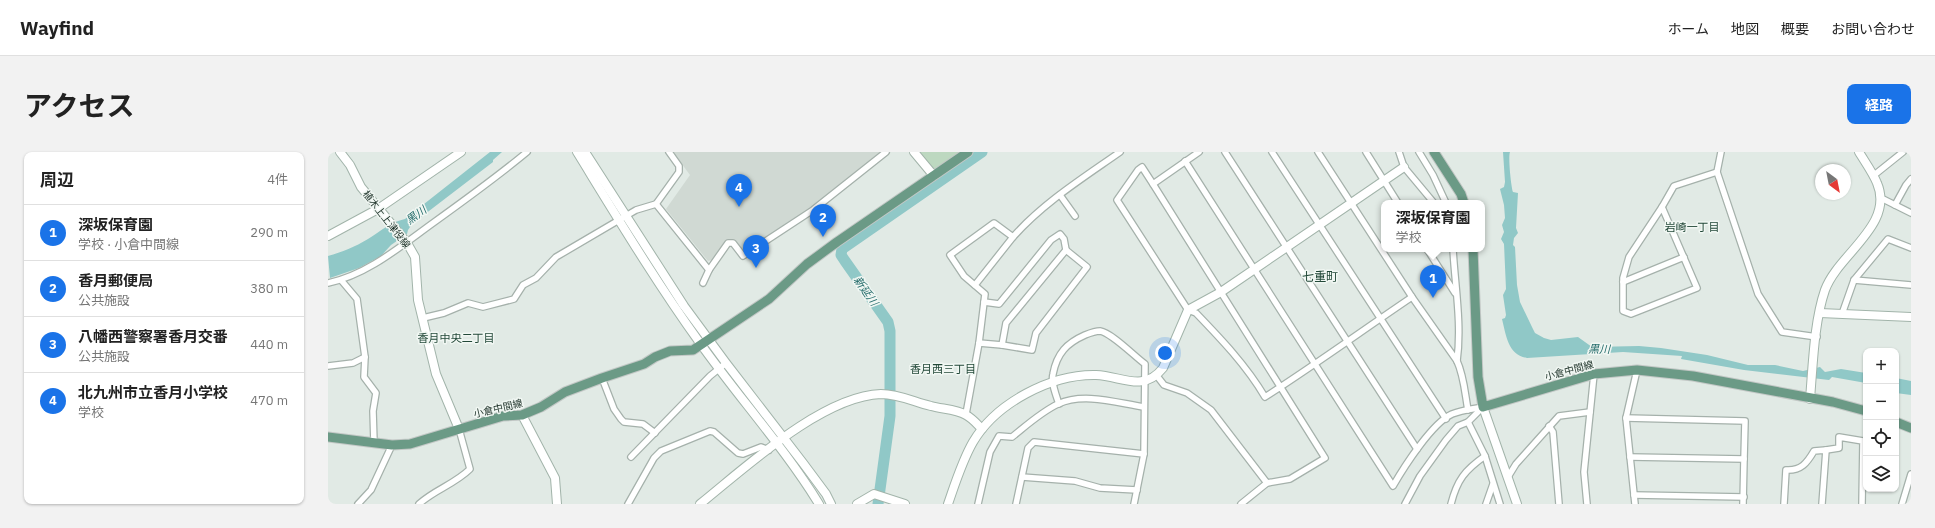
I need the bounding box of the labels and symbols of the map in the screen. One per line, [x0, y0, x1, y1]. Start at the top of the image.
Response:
north arrow [1815, 164, 1851, 200]
pin: 4 [726, 174, 752, 207]
street label: 植木上上津役線 [360, 188, 413, 251]
water label: 黒川 [403, 202, 430, 227]
pin: 2 [810, 204, 836, 237]
district label: 岩崎一丁目 [1665, 220, 1720, 234]
pin: 3 [743, 235, 769, 268]
pin: 1 [1420, 265, 1446, 298]
district label: 七重町 [1302, 269, 1338, 284]
water label: 新延川 [851, 273, 882, 309]
district label: 香月中央二丁目 [418, 331, 495, 345]
water label: 黒川 [1588, 342, 1611, 356]
your location [1155, 343, 1175, 363]
street label: 小倉中間線 [1543, 358, 1595, 383]
district label: 香月西三丁目 [910, 362, 976, 376]
street label: 小倉中間線 [472, 397, 524, 420]

